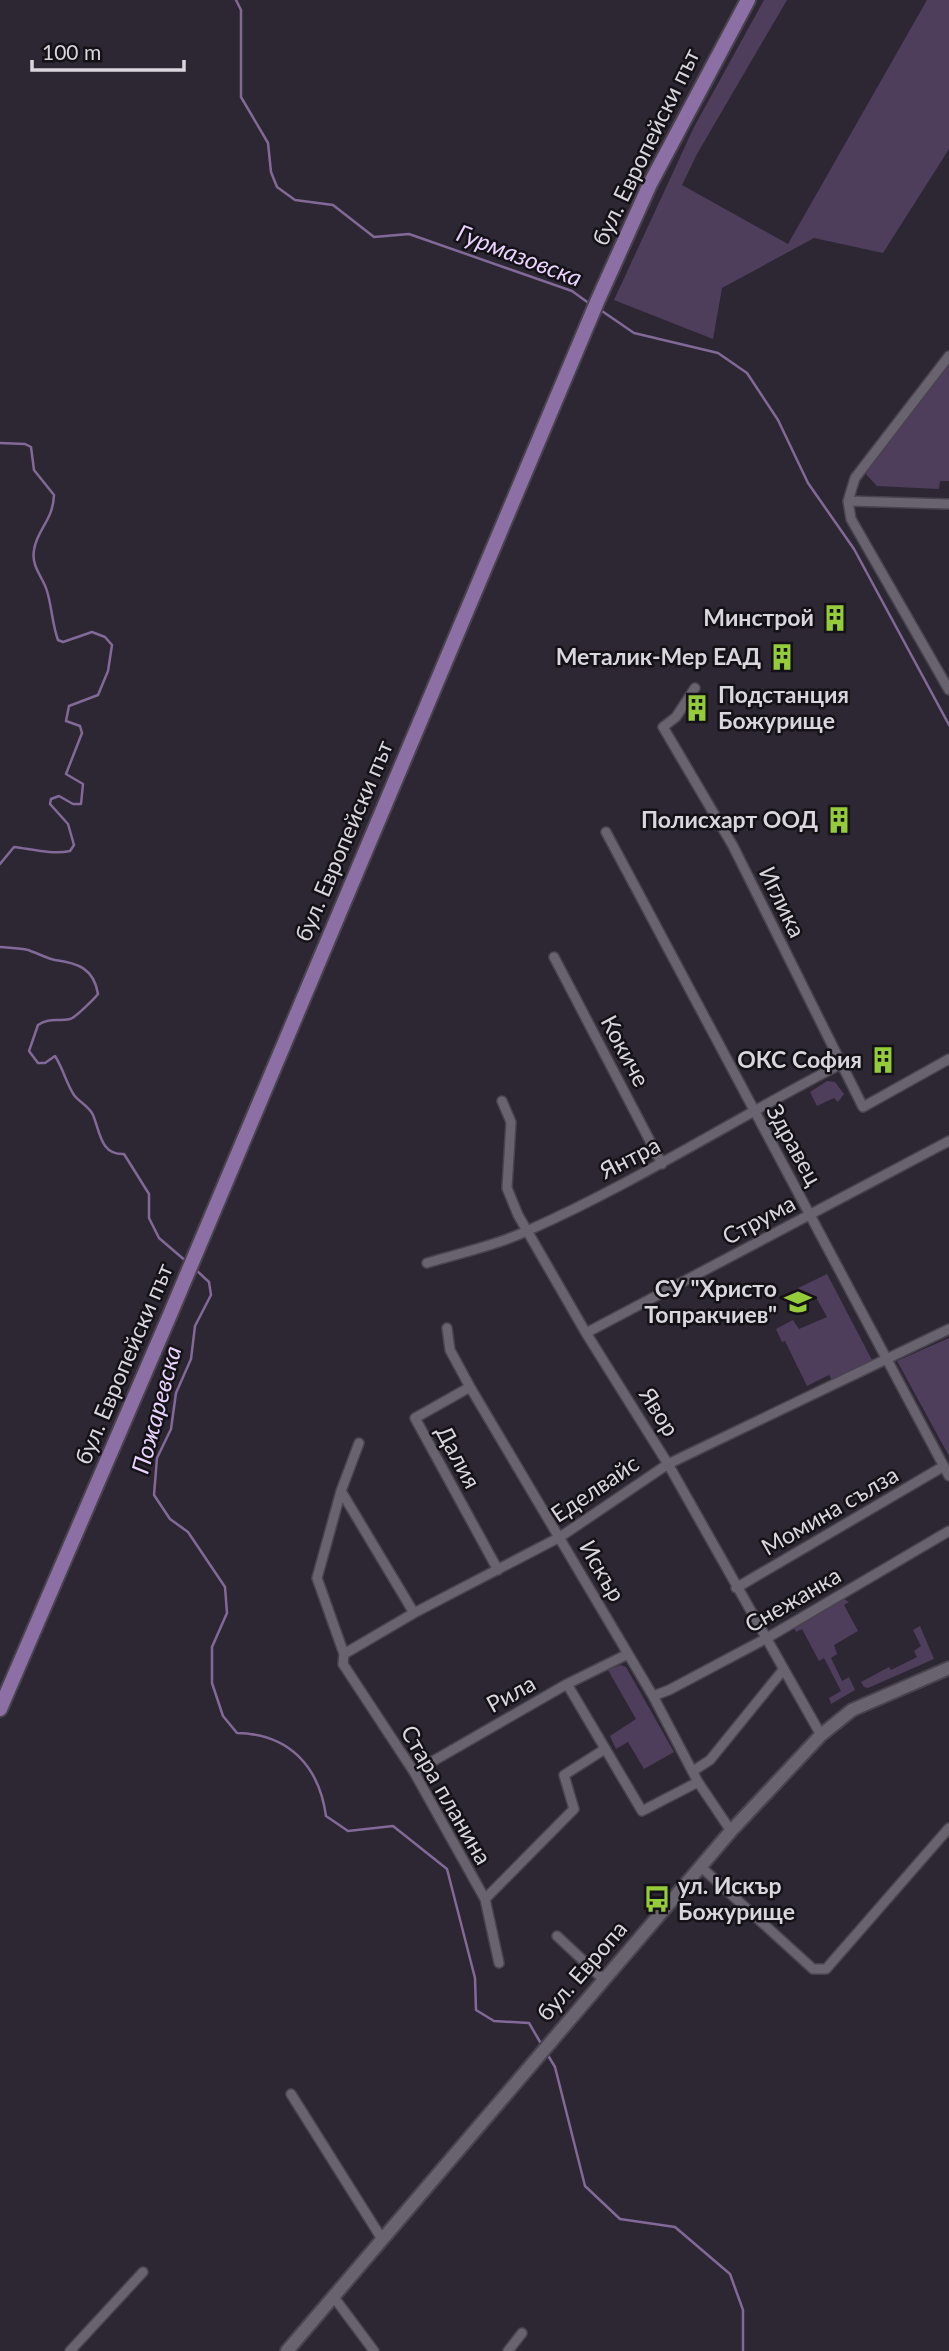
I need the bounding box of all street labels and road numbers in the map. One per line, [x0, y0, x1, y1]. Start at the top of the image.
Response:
street label: бул. Европейски път [585, 43, 705, 250]
street label: бул. Европейски път [288, 736, 398, 945]
street label: Иглика [754, 861, 812, 942]
street label: Кокиче [596, 1010, 656, 1091]
street label: Здравец [761, 1099, 829, 1190]
street label: Янтра [594, 1130, 664, 1185]
street label: Струма [717, 1188, 800, 1250]
street label: бул. Европейски път [68, 1259, 178, 1468]
street label: Явор [634, 1381, 686, 1441]
street label: Далия [431, 1420, 487, 1493]
street label: Еделвайс [545, 1449, 644, 1528]
street label: Момина сълза [756, 1460, 903, 1561]
street label: Искър [574, 1535, 632, 1606]
street label: Снежанка [740, 1560, 845, 1638]
street label: Рила [481, 1668, 540, 1718]
street label: Стара планина [396, 1720, 498, 1869]
street label: бул. Европа [530, 1915, 632, 2026]

